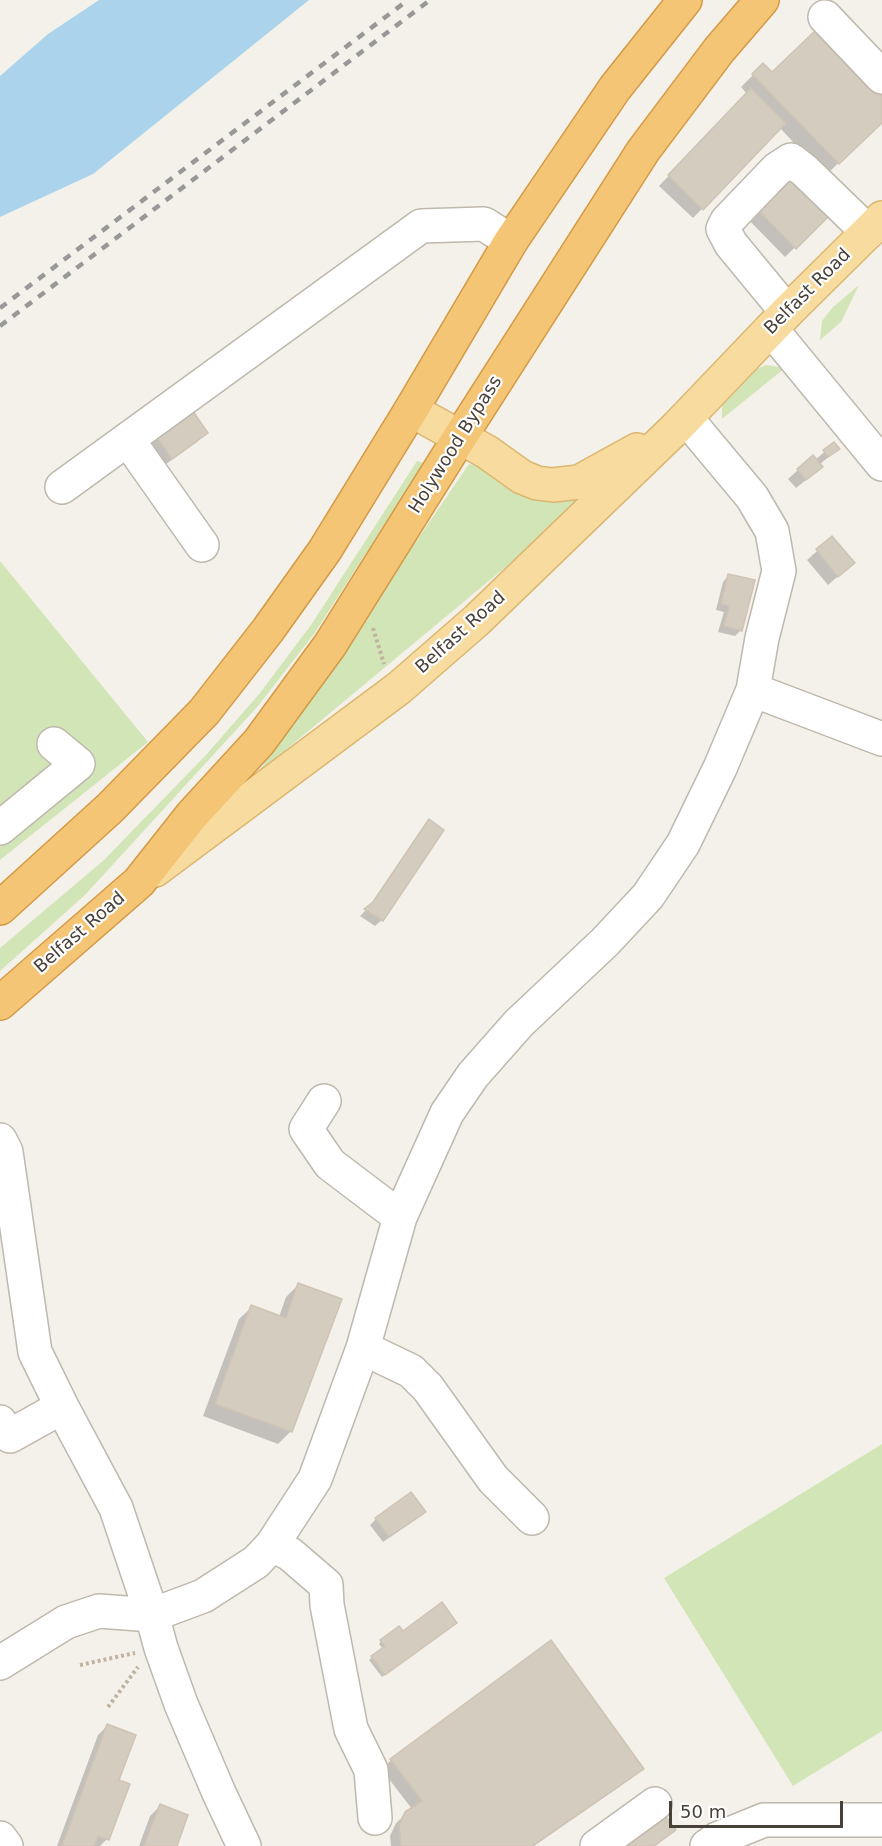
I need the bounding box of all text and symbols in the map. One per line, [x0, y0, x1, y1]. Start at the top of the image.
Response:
street label: Belfast Road [760, 244, 856, 340]
street label: Holywood Bypass [405, 372, 507, 518]
street label: Belfast Road [412, 587, 510, 679]
street label: Belfast Road [30, 888, 130, 978]
scale bar [672, 1789, 846, 1827]
text: 50 m [680, 1801, 726, 1822]

